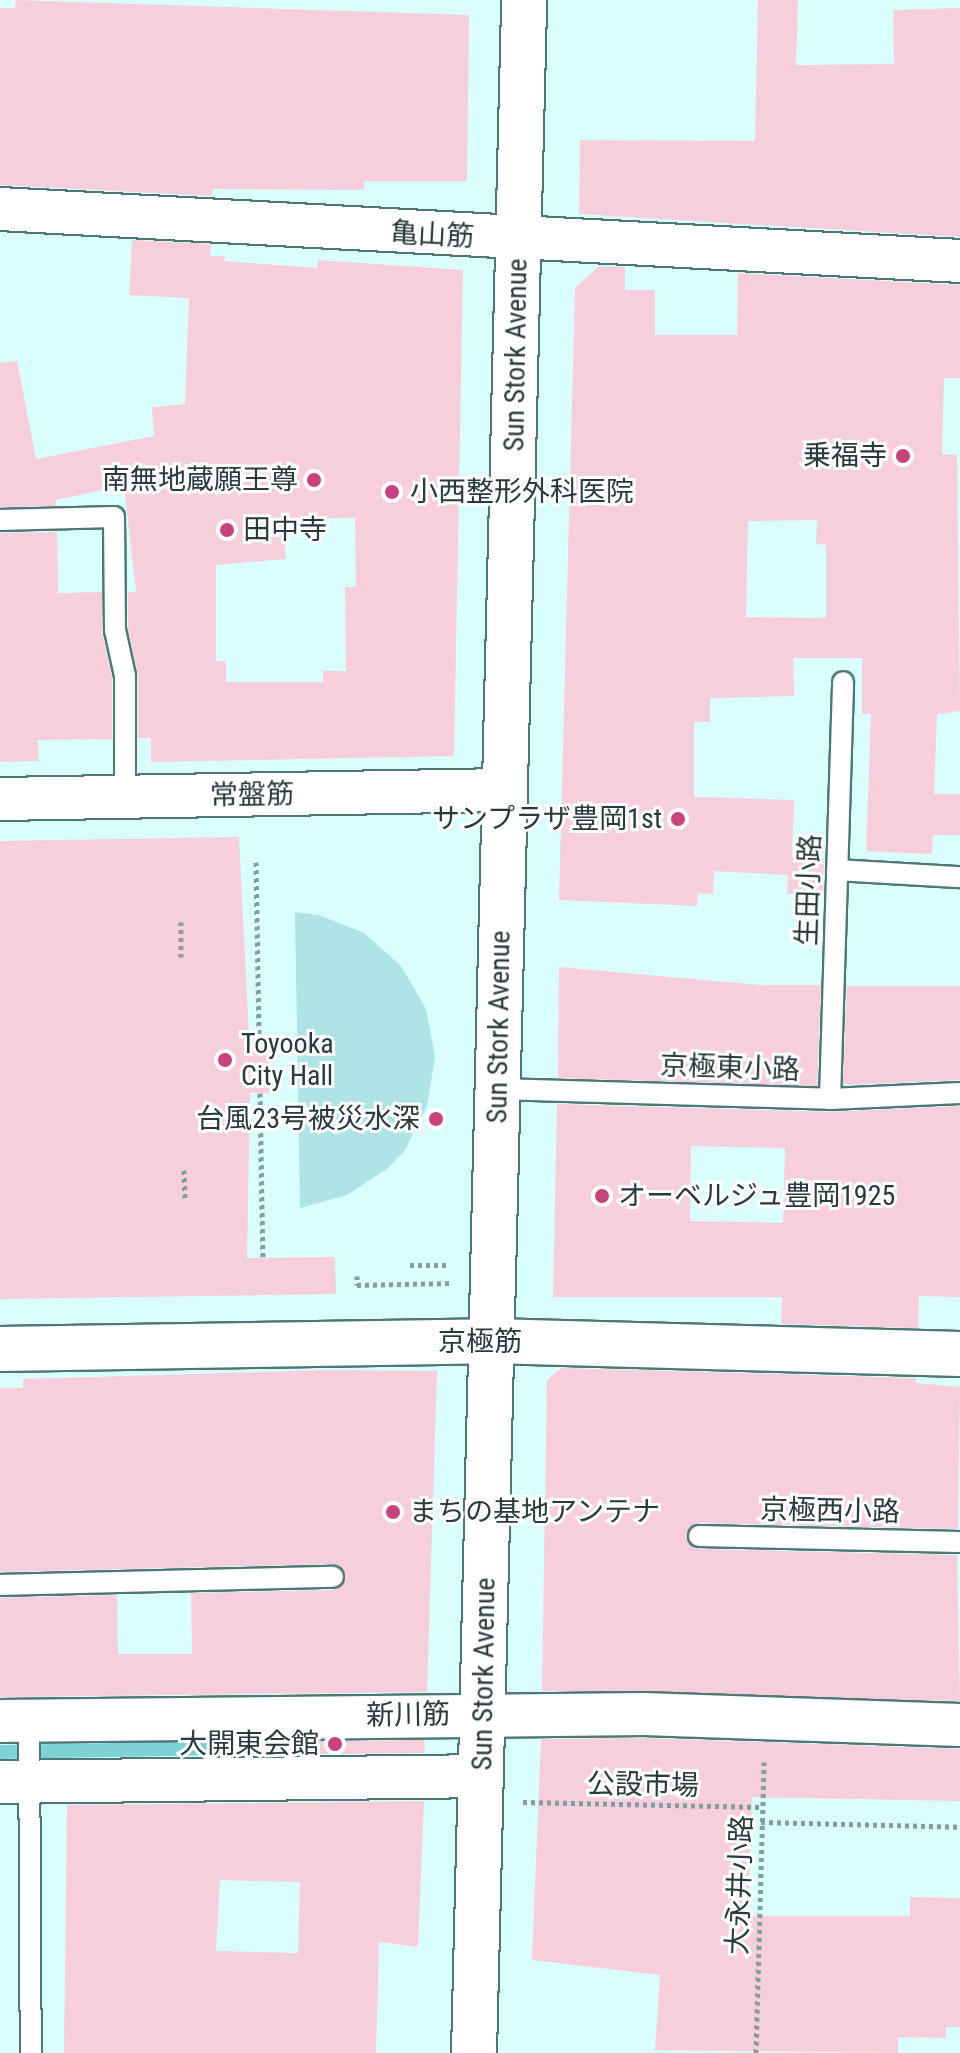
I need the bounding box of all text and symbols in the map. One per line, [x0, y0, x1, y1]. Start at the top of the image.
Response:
street label: 亀山筋 [389, 216, 475, 254]
street label: Sun Stork Avenue [498, 258, 534, 452]
place label: 乗福寺 [803, 439, 887, 473]
marker: 乗福寺 [894, 447, 912, 465]
place label: 南無地蔵願王尊 [102, 463, 298, 497]
marker: 南無地蔵願王尊 [305, 471, 323, 489]
place label: 小西整形外科医院 [410, 475, 634, 509]
marker: 小西整形外科医院 [381, 481, 403, 503]
place label: 田中寺 [243, 513, 327, 547]
marker: 田中寺 [218, 521, 236, 539]
street label: 常盤筋 [210, 777, 294, 813]
place label: サンプラザ豊岡1st [431, 802, 662, 836]
marker: サンプラザ豊岡1st [669, 810, 687, 828]
street label: 生田小路 [790, 833, 828, 947]
street label: Sun Stork Avenue [481, 930, 517, 1124]
place label: Toyooka City Hall [241, 1027, 334, 1093]
street label: 京極東小路 [659, 1049, 801, 1087]
marker: Toyooka City Hall [216, 1051, 234, 1069]
place label: 台風23号被災水深 [196, 1102, 420, 1136]
marker: 台風23号被災水深 [427, 1110, 445, 1128]
place label: オーベルジュ豊岡1925 [618, 1179, 897, 1213]
marker: オーベルジュ豊岡1925 [593, 1187, 611, 1205]
street label: 京極筋 [438, 1325, 522, 1359]
street label: 京極西小路 [760, 1493, 900, 1529]
place label: まちの基地アンテナ [409, 1495, 661, 1529]
marker: まちの基地アンテナ [384, 1503, 402, 1521]
street label: Sun Stork Avenue [466, 1577, 502, 1771]
street label: 新川筋 [366, 1697, 450, 1733]
place label: 大開東会館 [179, 1727, 319, 1761]
marker: 大開東会館 [326, 1735, 344, 1753]
street label: 公設市場 [587, 1767, 699, 1803]
street label: 大永井小路 [721, 1814, 759, 1956]

